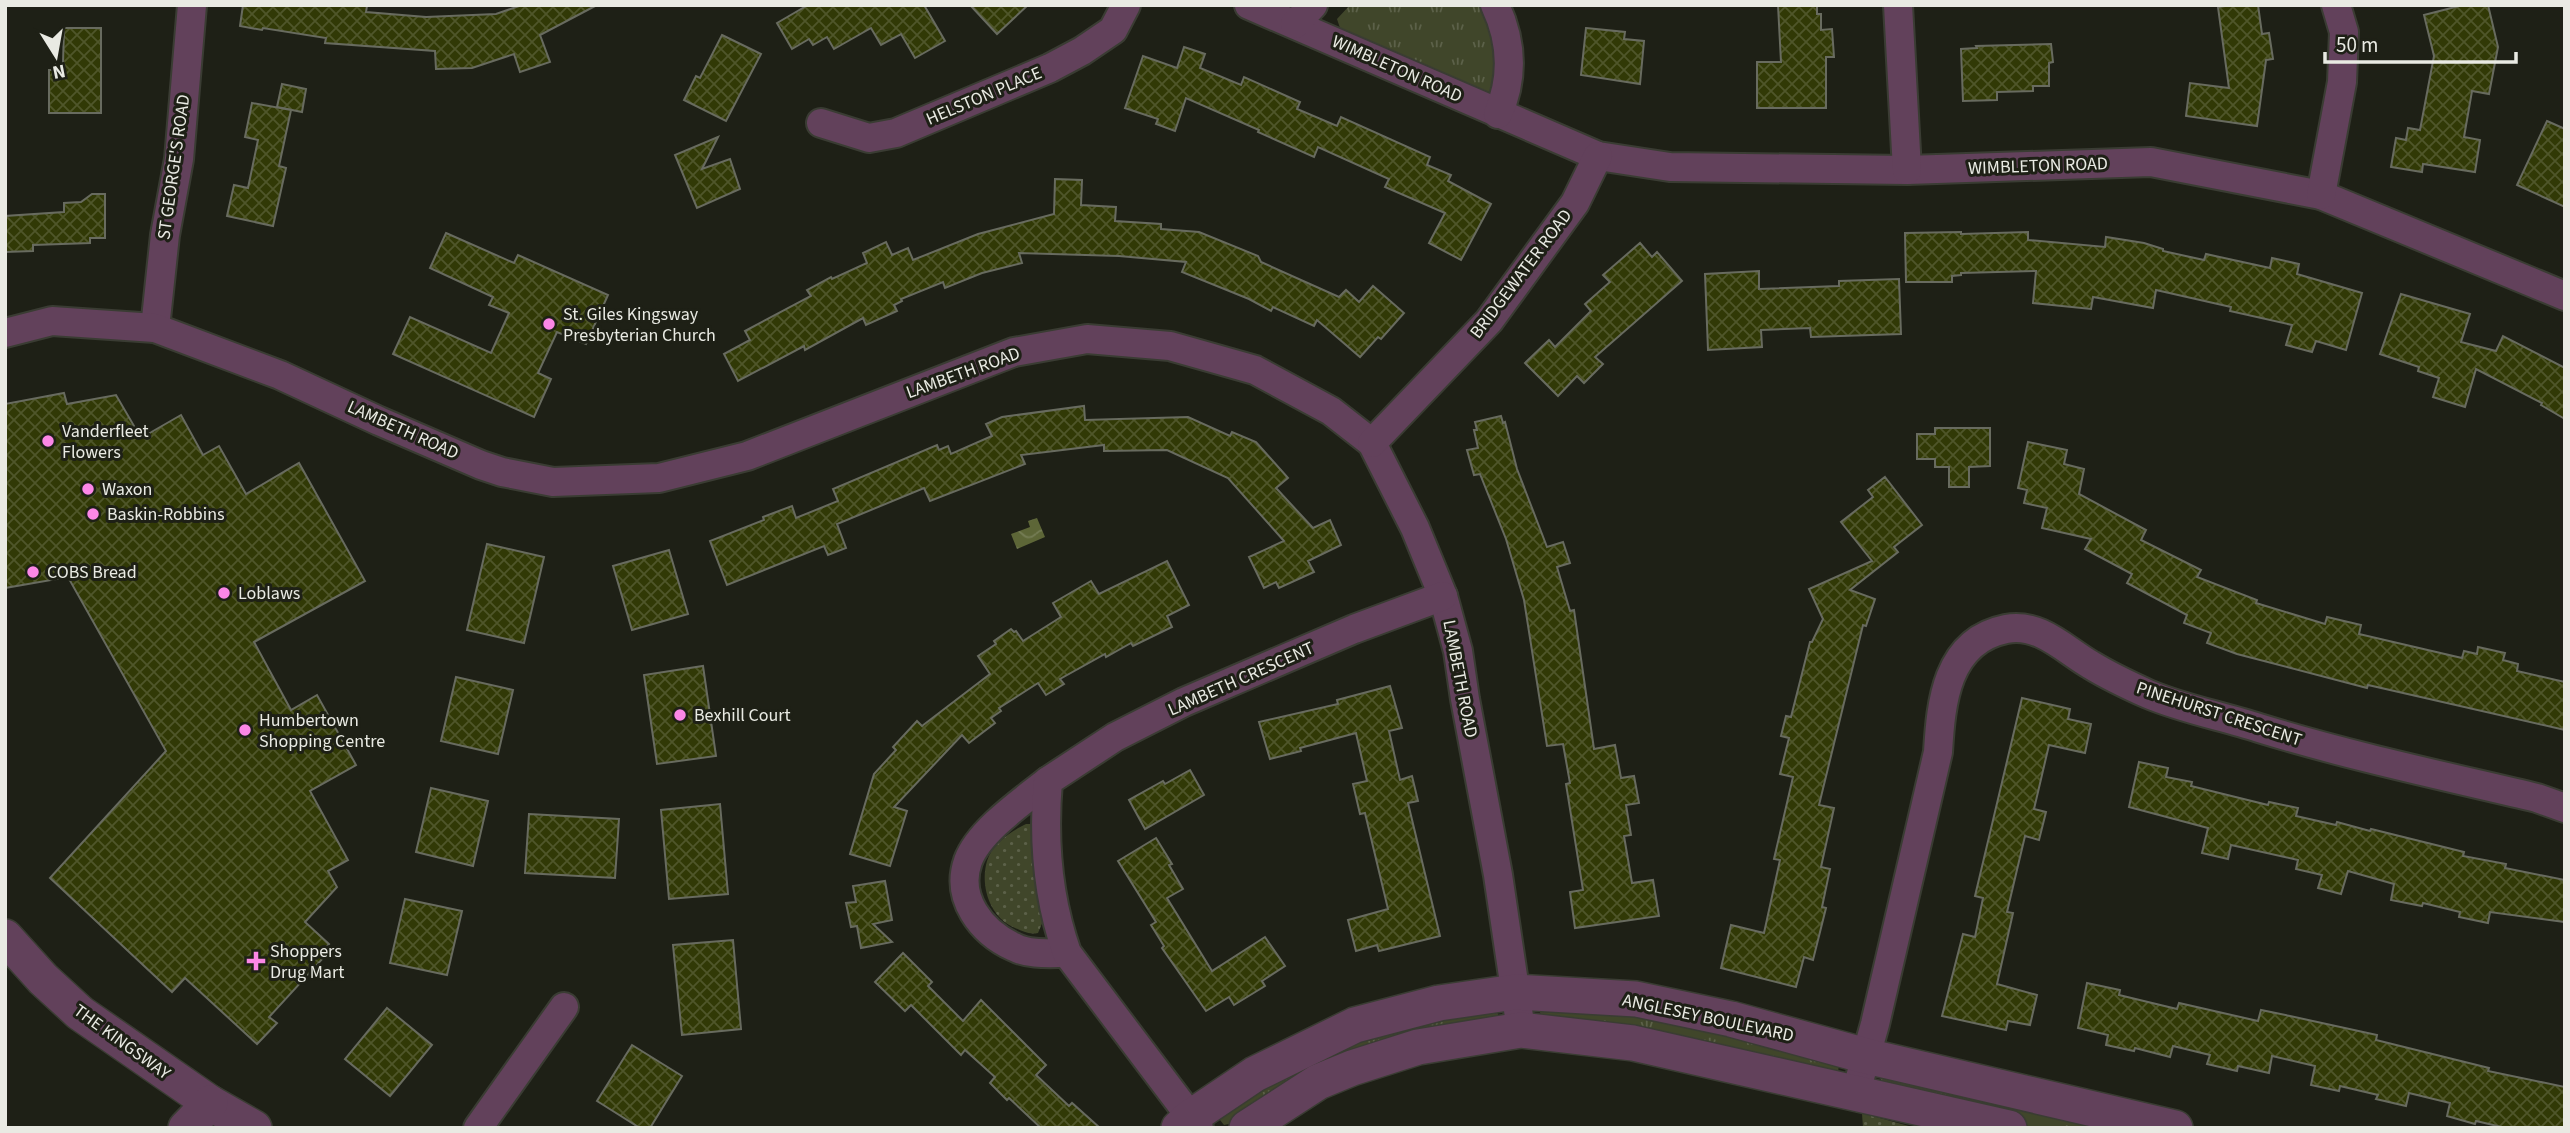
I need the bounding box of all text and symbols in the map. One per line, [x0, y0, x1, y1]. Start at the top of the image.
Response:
north arrow [21, 21, 91, 91]
scale bar [2325, 21, 2516, 65]
street label: WIMBLETON ROAD [1328, 29, 1466, 109]
text: 50 m [2336, 30, 2378, 60]
text: N [50, 57, 68, 86]
street label: HELSTON PLACE [922, 60, 1046, 132]
street label: ST GEORGE'S ROAD [151, 93, 197, 241]
street label: WIMBLETON ROAD [1968, 151, 2108, 181]
street label: BRIDGEWATER ROAD [1464, 204, 1578, 344]
place label: St. Giles Kingsway Presbyterian Church [563, 302, 716, 348]
marker: St. Giles Kingsway Presbyterian Church [541, 316, 557, 332]
street label: LAMBETH ROAD [903, 341, 1023, 405]
street label: LAMBETH ROAD [343, 394, 463, 466]
place label: Vanderfleet Flowers [62, 419, 149, 465]
marker: Vanderfleet Flowers [40, 433, 56, 449]
place label: Waxon [102, 477, 152, 502]
marker: Waxon [80, 481, 96, 497]
place label: Baskin-Robbins [107, 502, 225, 527]
marker: Baskin-Robbins [85, 506, 101, 522]
place label: COBS Bread [47, 560, 137, 585]
marker: COBS Bread [25, 564, 41, 580]
place label: Loblaws [238, 581, 300, 606]
marker: Loblaws [216, 585, 232, 601]
street label: LAMBETH ROAD [1436, 618, 1484, 740]
street label: LAMBETH CRESCENT [1164, 635, 1318, 722]
street label: PINEHURST CRESCENT [2133, 675, 2305, 753]
place label: Bexhill Court [694, 703, 791, 728]
marker: Bexhill Court [672, 707, 688, 723]
place label: Humbertown Shopping Centre [259, 708, 385, 754]
marker: Humbertown Shopping Centre [237, 722, 253, 738]
place label: Shoppers Drug Mart [270, 939, 344, 985]
marker: Shoppers Drug Mart [248, 953, 264, 969]
street label: ANGLESEY BOULEVARD [1620, 988, 1796, 1048]
street label: THE KINGSWAY [68, 998, 176, 1086]

